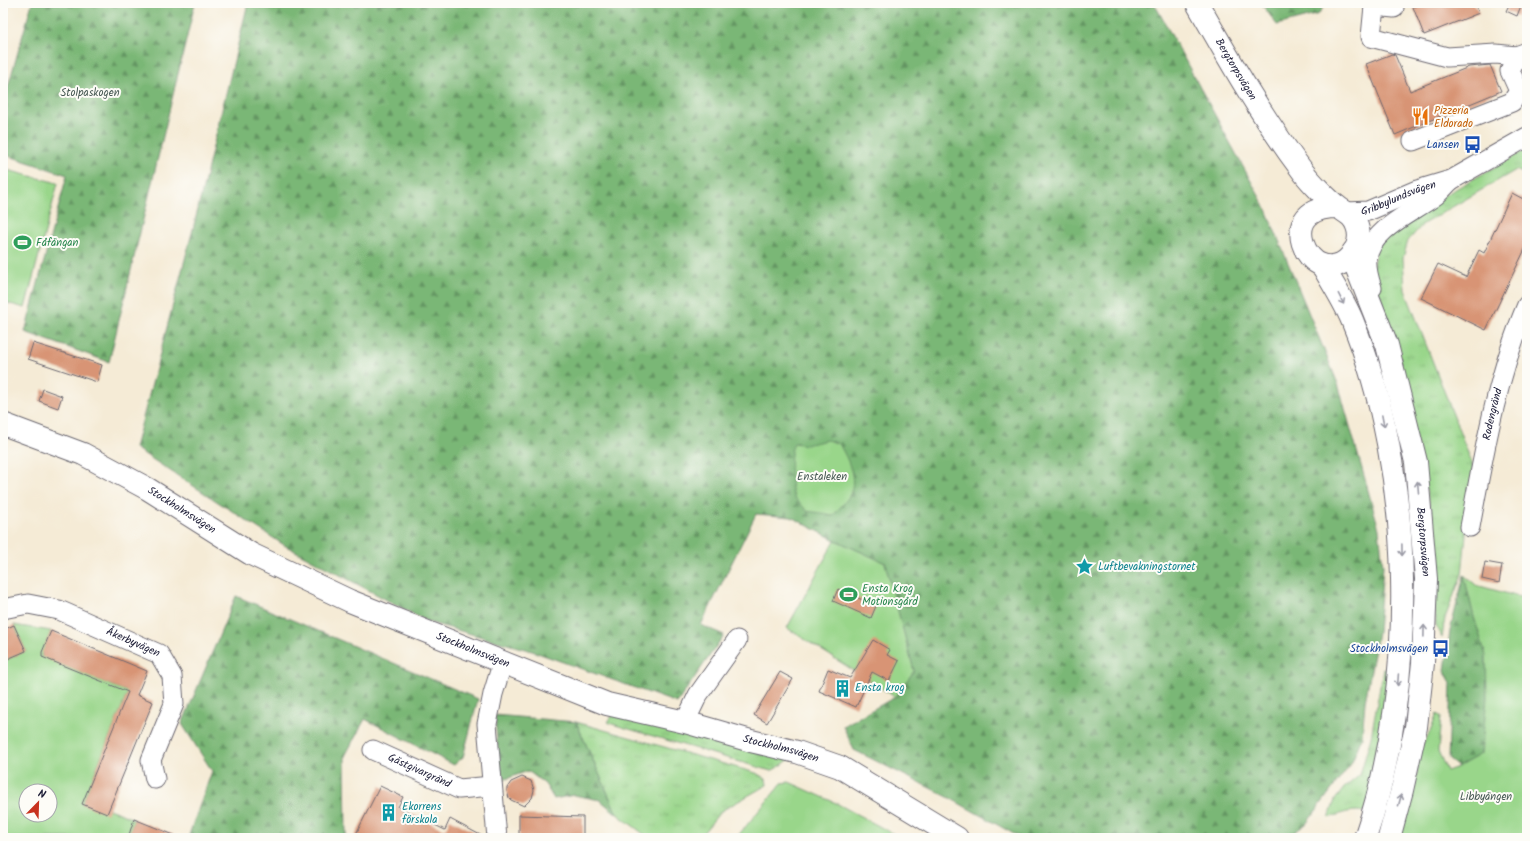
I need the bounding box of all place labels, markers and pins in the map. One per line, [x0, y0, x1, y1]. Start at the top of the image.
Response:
place label: Pizzeria Eldorado [1434, 102, 1473, 133]
restaurant icon: Pizzeria Eldorado [1411, 107, 1431, 127]
bus stop icon: Lansen [1462, 135, 1482, 155]
place label: Lansen [1426, 136, 1459, 154]
sports icon: Fåfängan [13, 233, 33, 253]
place label: Fåfängan [36, 234, 79, 252]
place icon: Luftbevakningstornet [1075, 557, 1095, 577]
place label: Luftbevakningstornet [1098, 558, 1196, 576]
place label: Ensta Krog Motionsgård [862, 580, 918, 611]
sports icon: Ensta Krog Motionsgård [839, 585, 859, 605]
bus stop icon: Stockholmsvägen [1431, 639, 1451, 659]
place label: Stockholmsvägen [1350, 640, 1428, 658]
building icon: Ensta krog [832, 678, 852, 698]
place label: Ensta krog [855, 679, 905, 697]
place label: Ekorrens förskola [402, 798, 442, 829]
building icon: Ekorrens förskola [379, 803, 399, 823]

